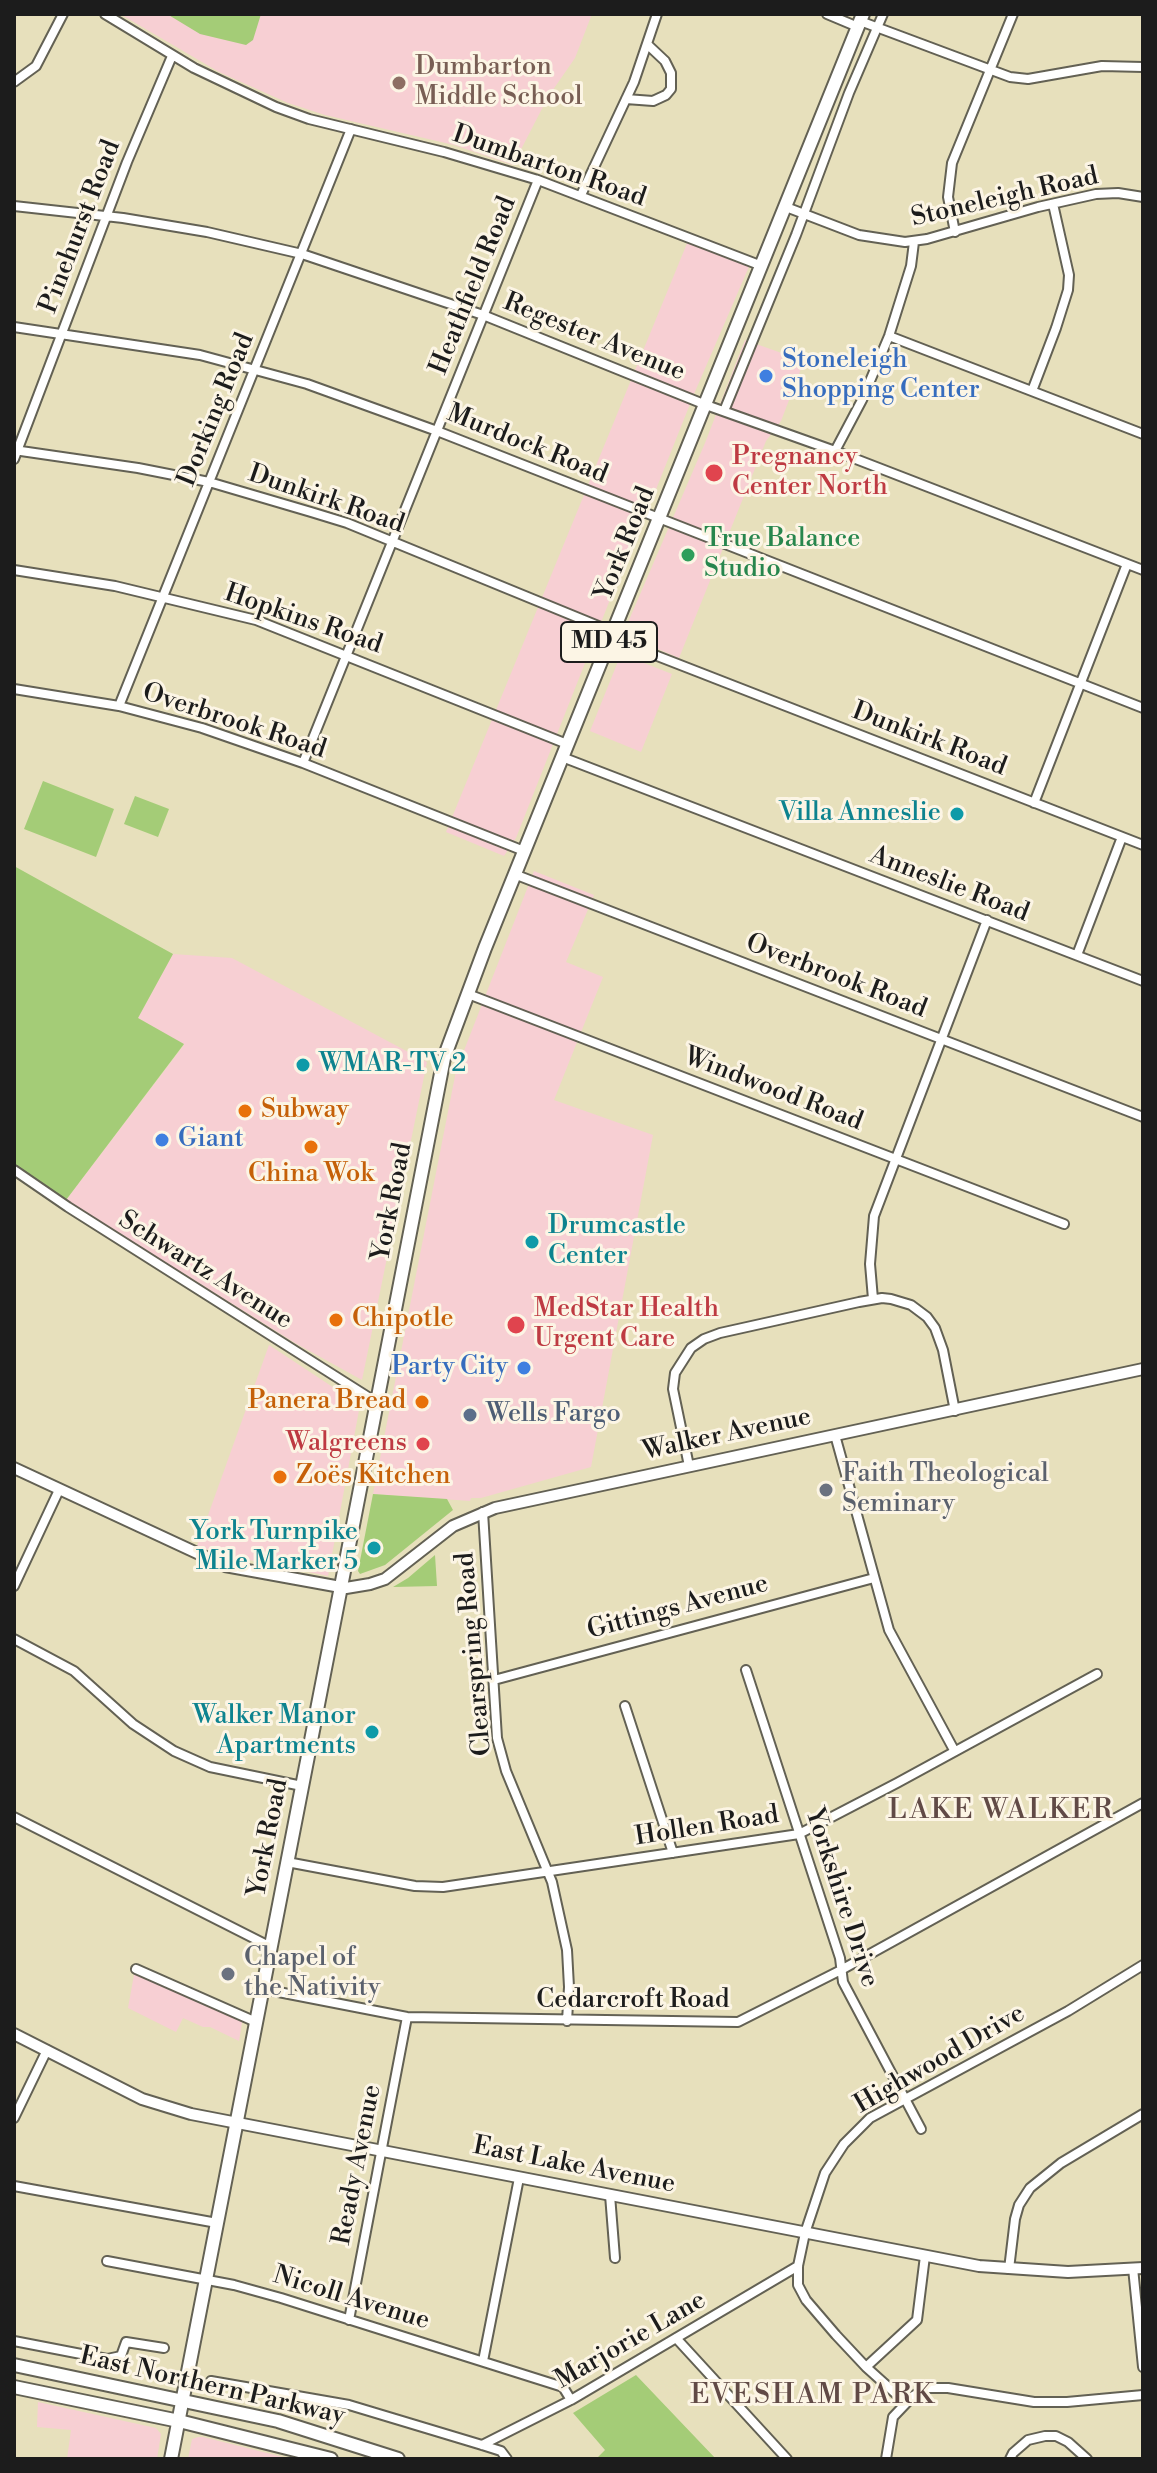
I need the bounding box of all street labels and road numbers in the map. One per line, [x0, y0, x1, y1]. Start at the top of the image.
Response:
street label: Dumbarton Road [448, 119, 650, 215]
street label: Pinehurst Road [34, 136, 128, 318]
street label: Stoneleigh Road [908, 161, 1102, 235]
street label: Heathfield Road [424, 192, 524, 380]
street label: Regester Avenue [499, 287, 689, 389]
street label: Dorking Road [172, 329, 262, 491]
street label: Murdock Road [442, 399, 612, 491]
street label: Dunkirk Road [244, 459, 408, 541]
street label: York Road [589, 483, 663, 605]
street label: Hopkins Road [220, 578, 386, 662]
road number: MD 45 [561, 622, 657, 662]
street label: Overbrook Road [138, 678, 330, 766]
street label: Dunkirk Road [847, 696, 1011, 784]
street label: Anneslie Road [865, 840, 1033, 930]
street label: Overbrook Road [741, 928, 931, 1026]
street label: Windwood Road [679, 1042, 867, 1138]
street label: York Road [366, 1140, 420, 1264]
street label: Schwartz Avenue [112, 1205, 298, 1337]
street label: Walker Avenue [640, 1402, 814, 1468]
street label: Clearspring Road [451, 1551, 499, 1757]
street label: Gittings Avenue [584, 1569, 772, 1647]
street label: York Road [242, 1776, 296, 1900]
street label: Hollen Road [633, 1800, 781, 1854]
street label: Yorkshire Drive [797, 1805, 885, 1991]
street label: Cedarcroft Road [536, 1985, 730, 2017]
street label: Highwood Drive [849, 1999, 1031, 2121]
street label: Ready Avenue [327, 2082, 389, 2248]
street label: East Lake Avenue [470, 2131, 678, 2201]
street label: Nicoll Avenue [269, 2260, 433, 2338]
street label: Marjorie Lane [550, 2285, 712, 2397]
street label: East Northern Parkway [76, 2341, 348, 2433]

